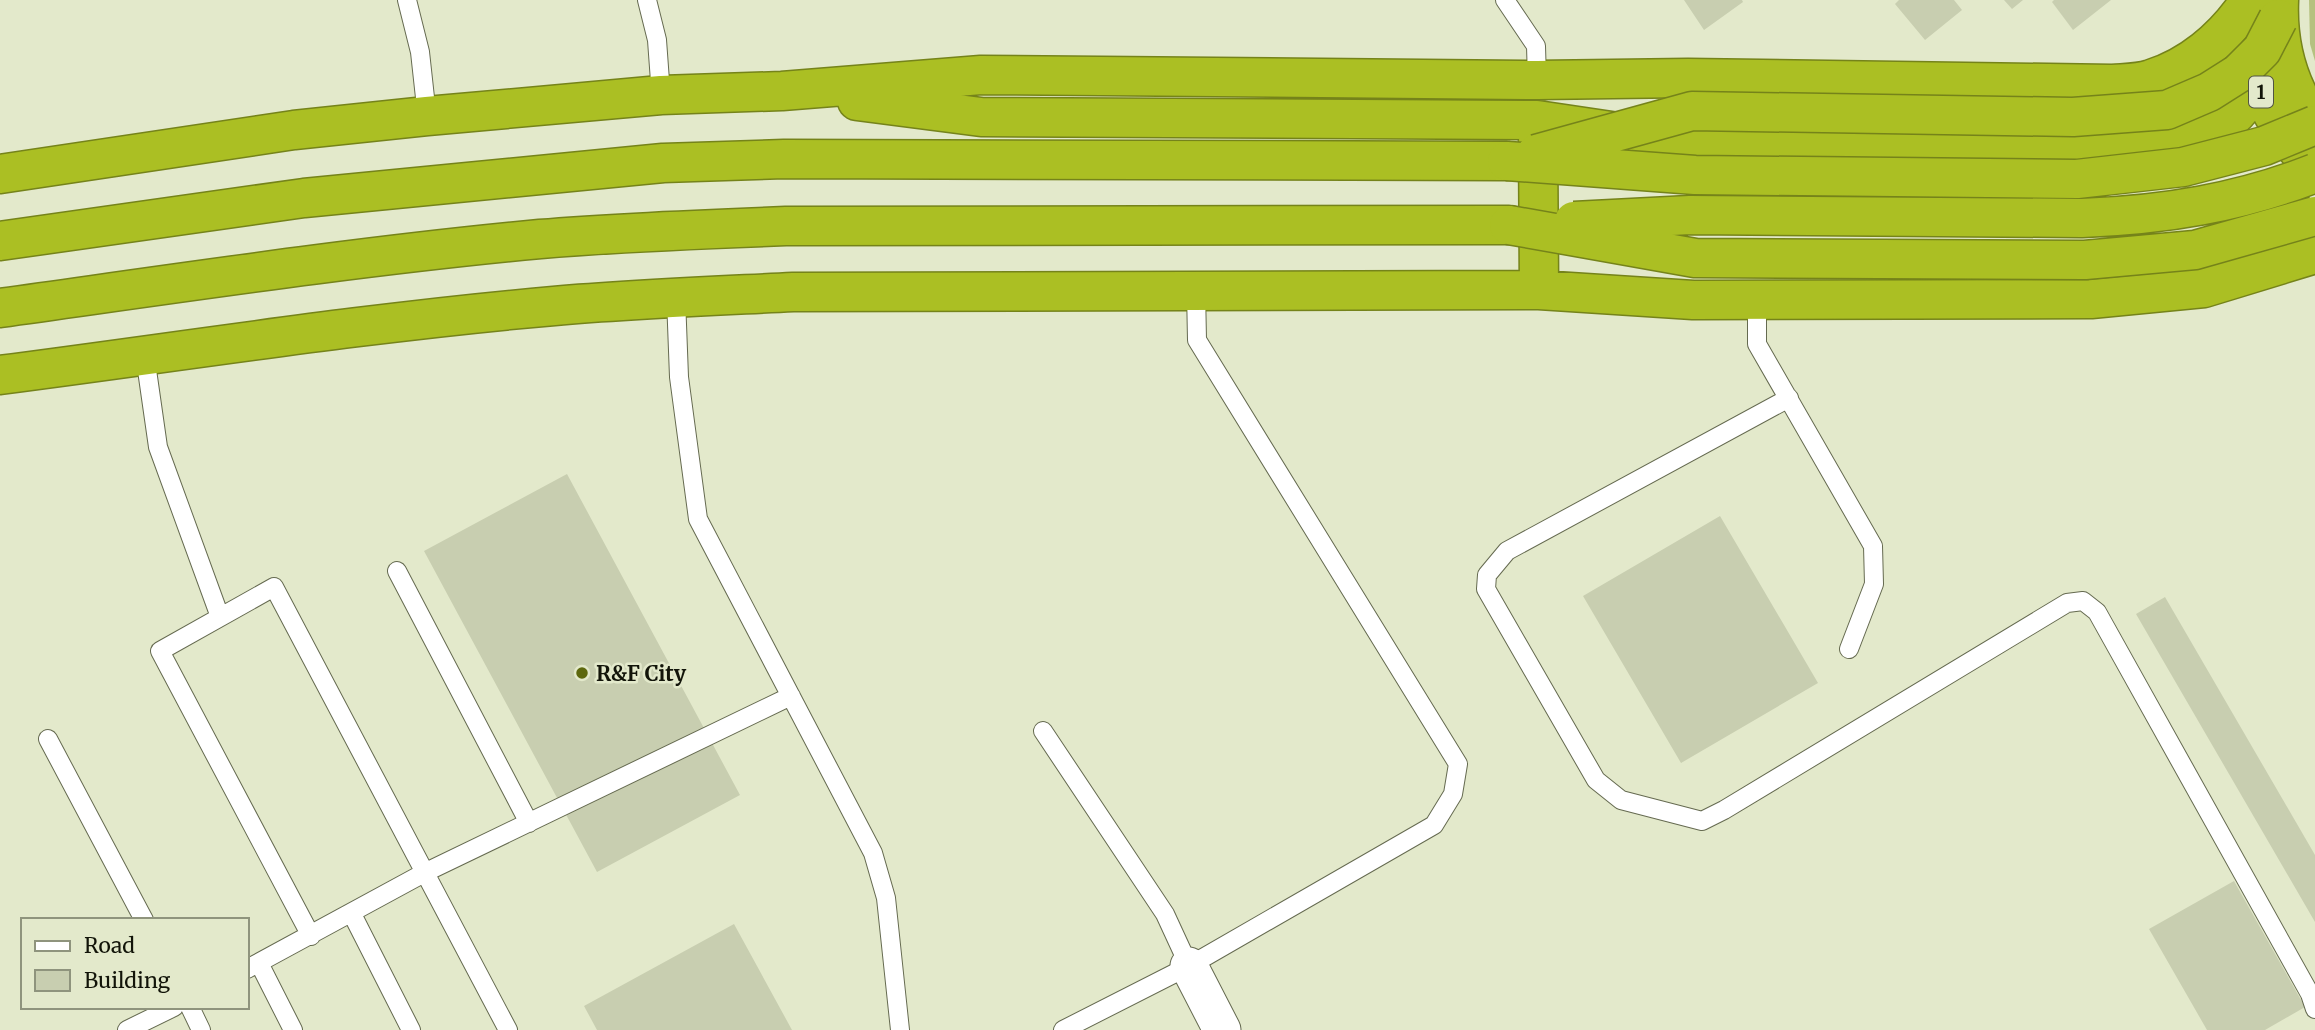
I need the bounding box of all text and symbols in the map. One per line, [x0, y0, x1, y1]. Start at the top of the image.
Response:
road number: 1 [2249, 76, 2273, 108]
place label: R&F City [596, 660, 687, 687]
marker: R&F City [574, 665, 590, 681]
legend [21, 918, 248, 1009]
text: Road [84, 932, 135, 959]
text: Building [84, 967, 171, 994]

